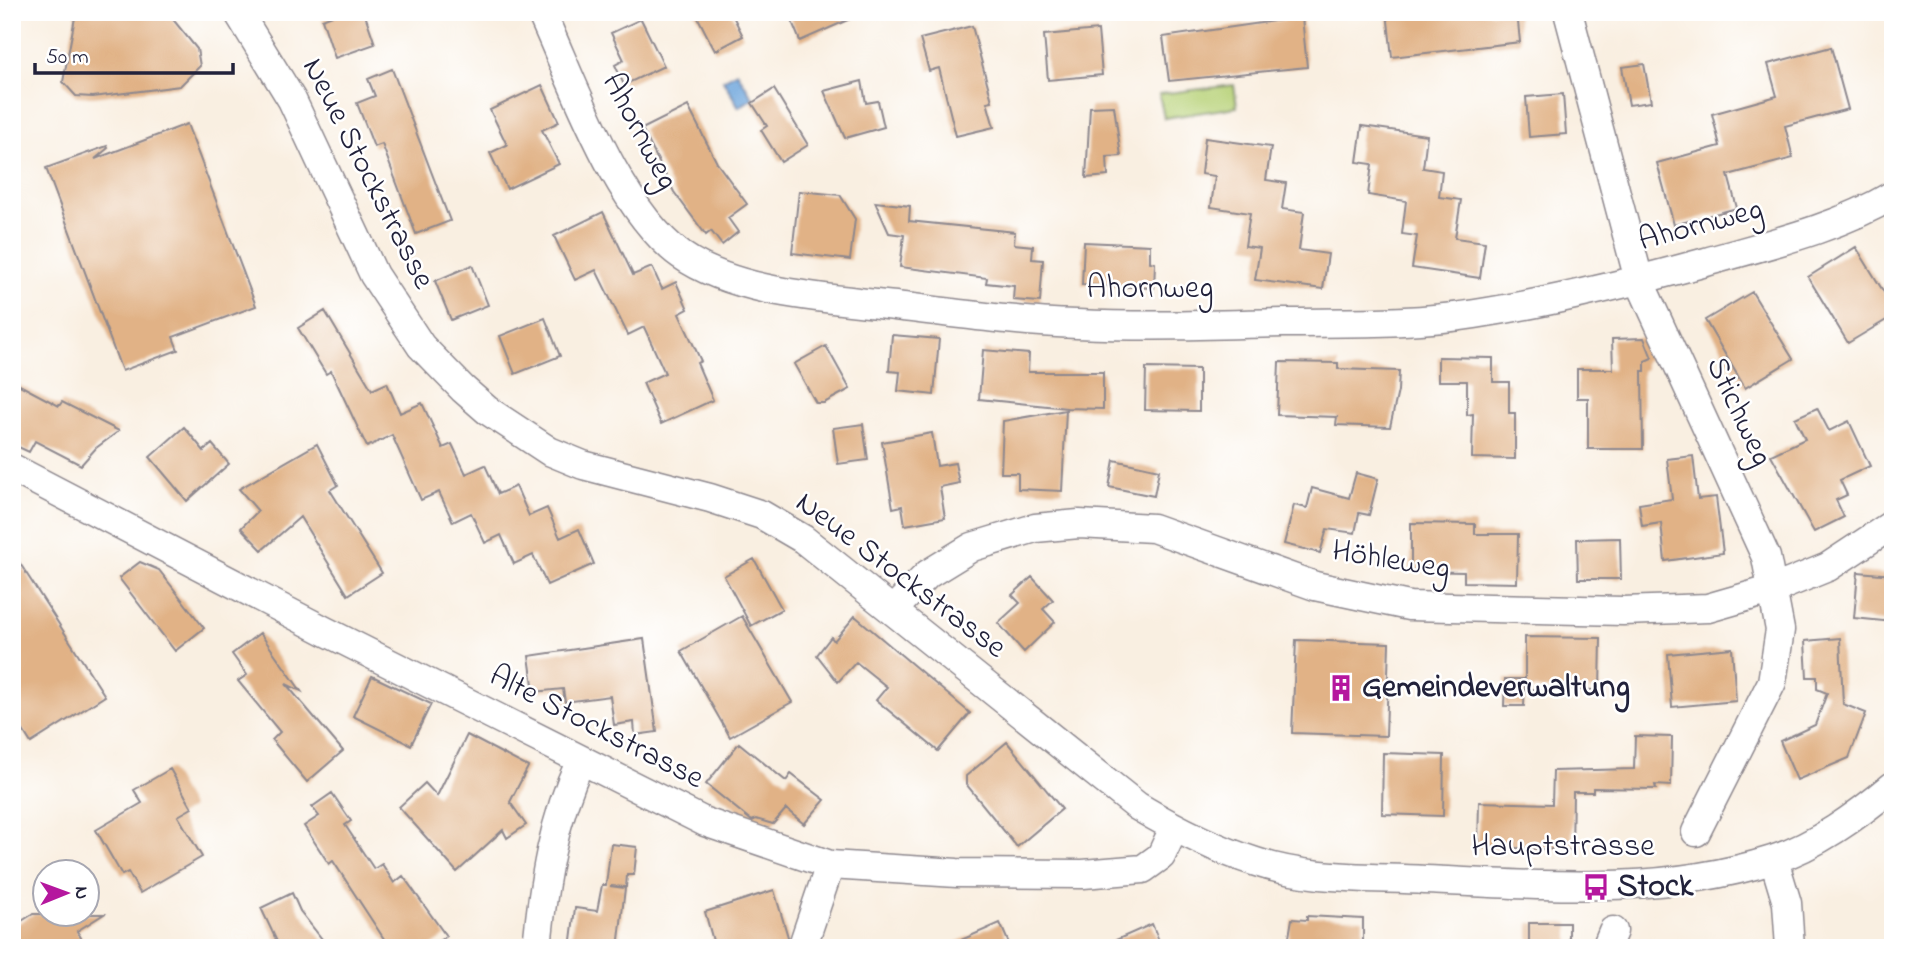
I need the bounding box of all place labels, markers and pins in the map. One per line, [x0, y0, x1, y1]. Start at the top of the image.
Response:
place label: Gemeindeverwaltung [1362, 665, 1630, 713]
building icon: Gemeindeverwaltung [1326, 673, 1356, 703]
place label: Stock [1617, 864, 1694, 911]
bus stop icon: Stock [1581, 872, 1611, 902]

